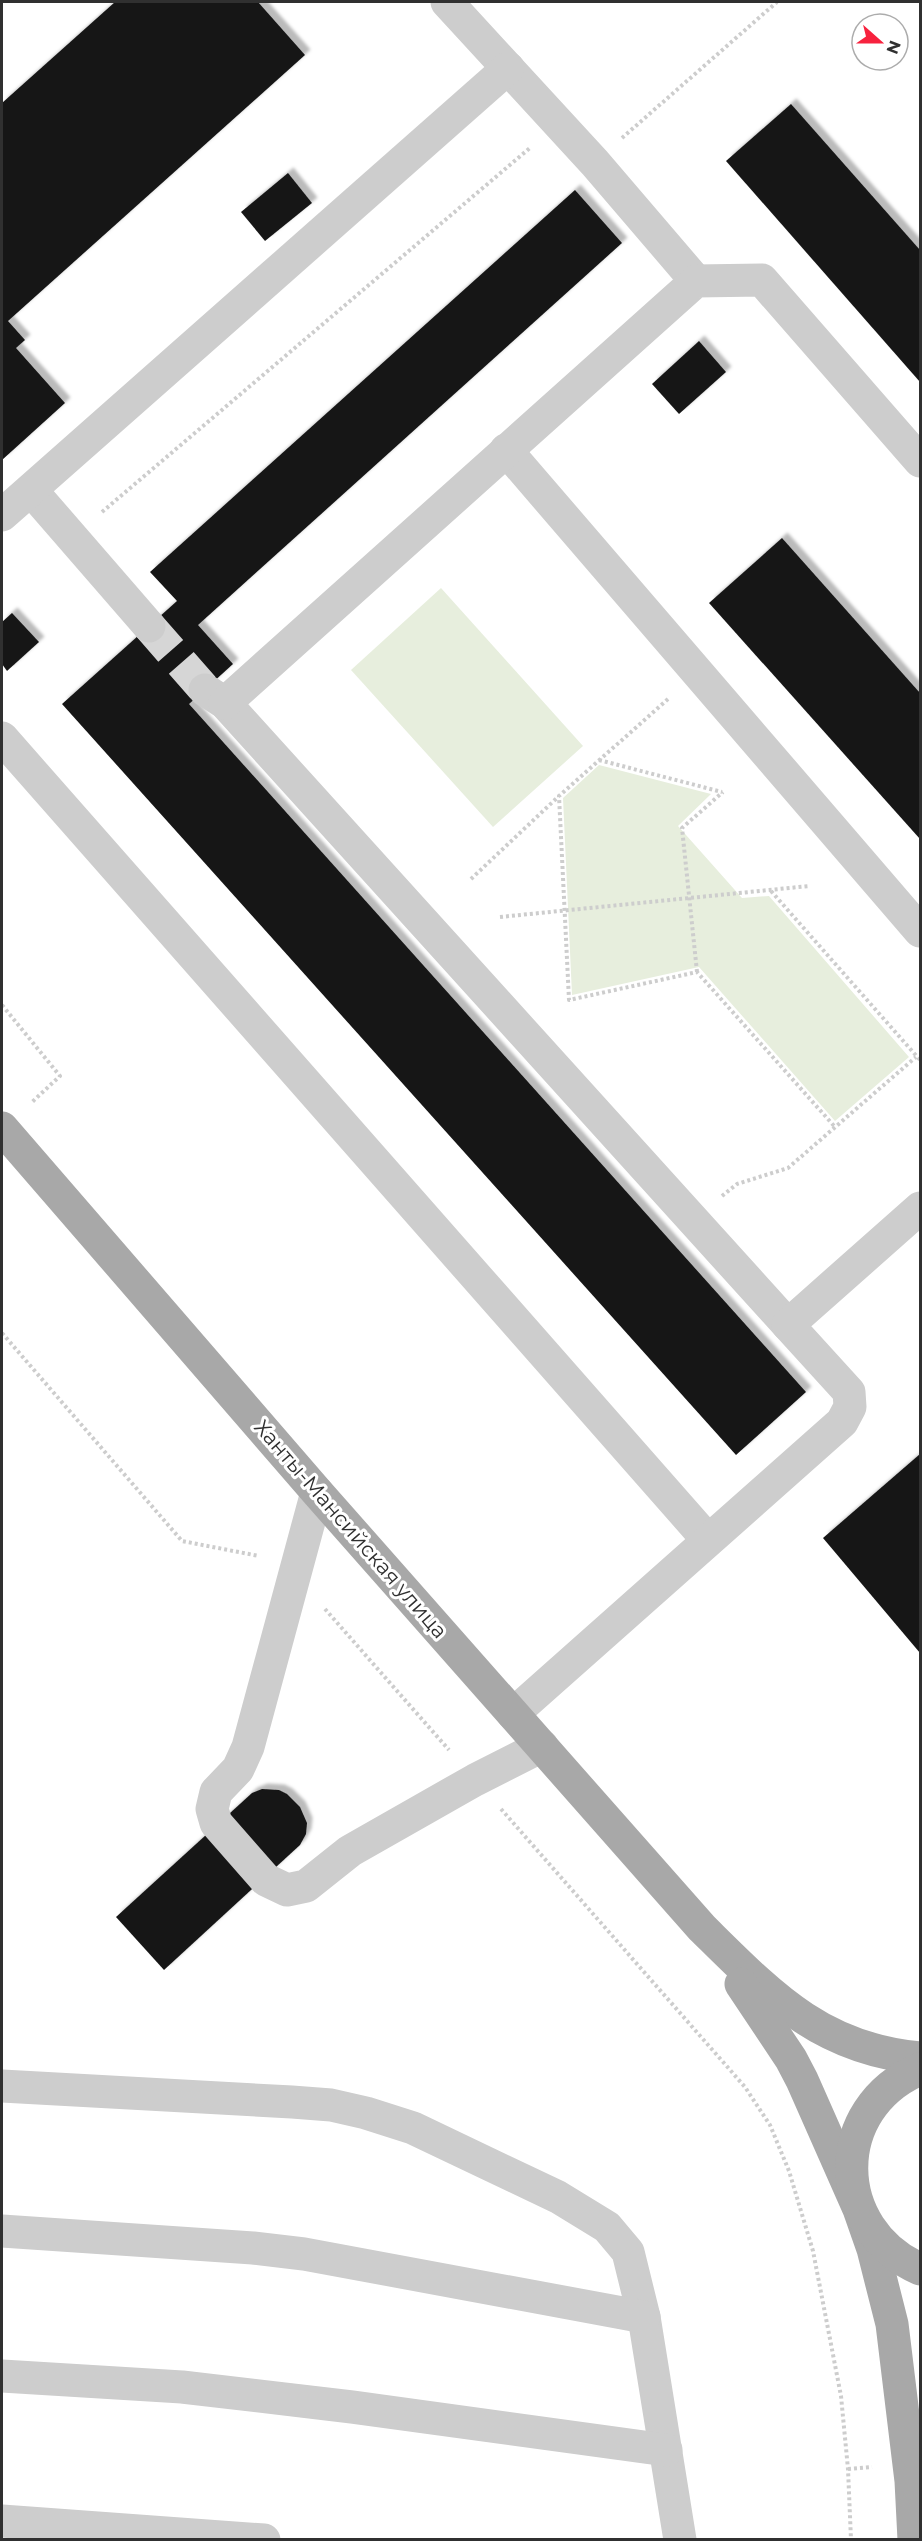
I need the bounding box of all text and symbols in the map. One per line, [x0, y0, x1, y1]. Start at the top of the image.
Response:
north arrow [850, 12, 910, 72]
text: N [882, 38, 905, 57]
street label: Ханты-Мансийская улица [249, 1415, 453, 1643]

